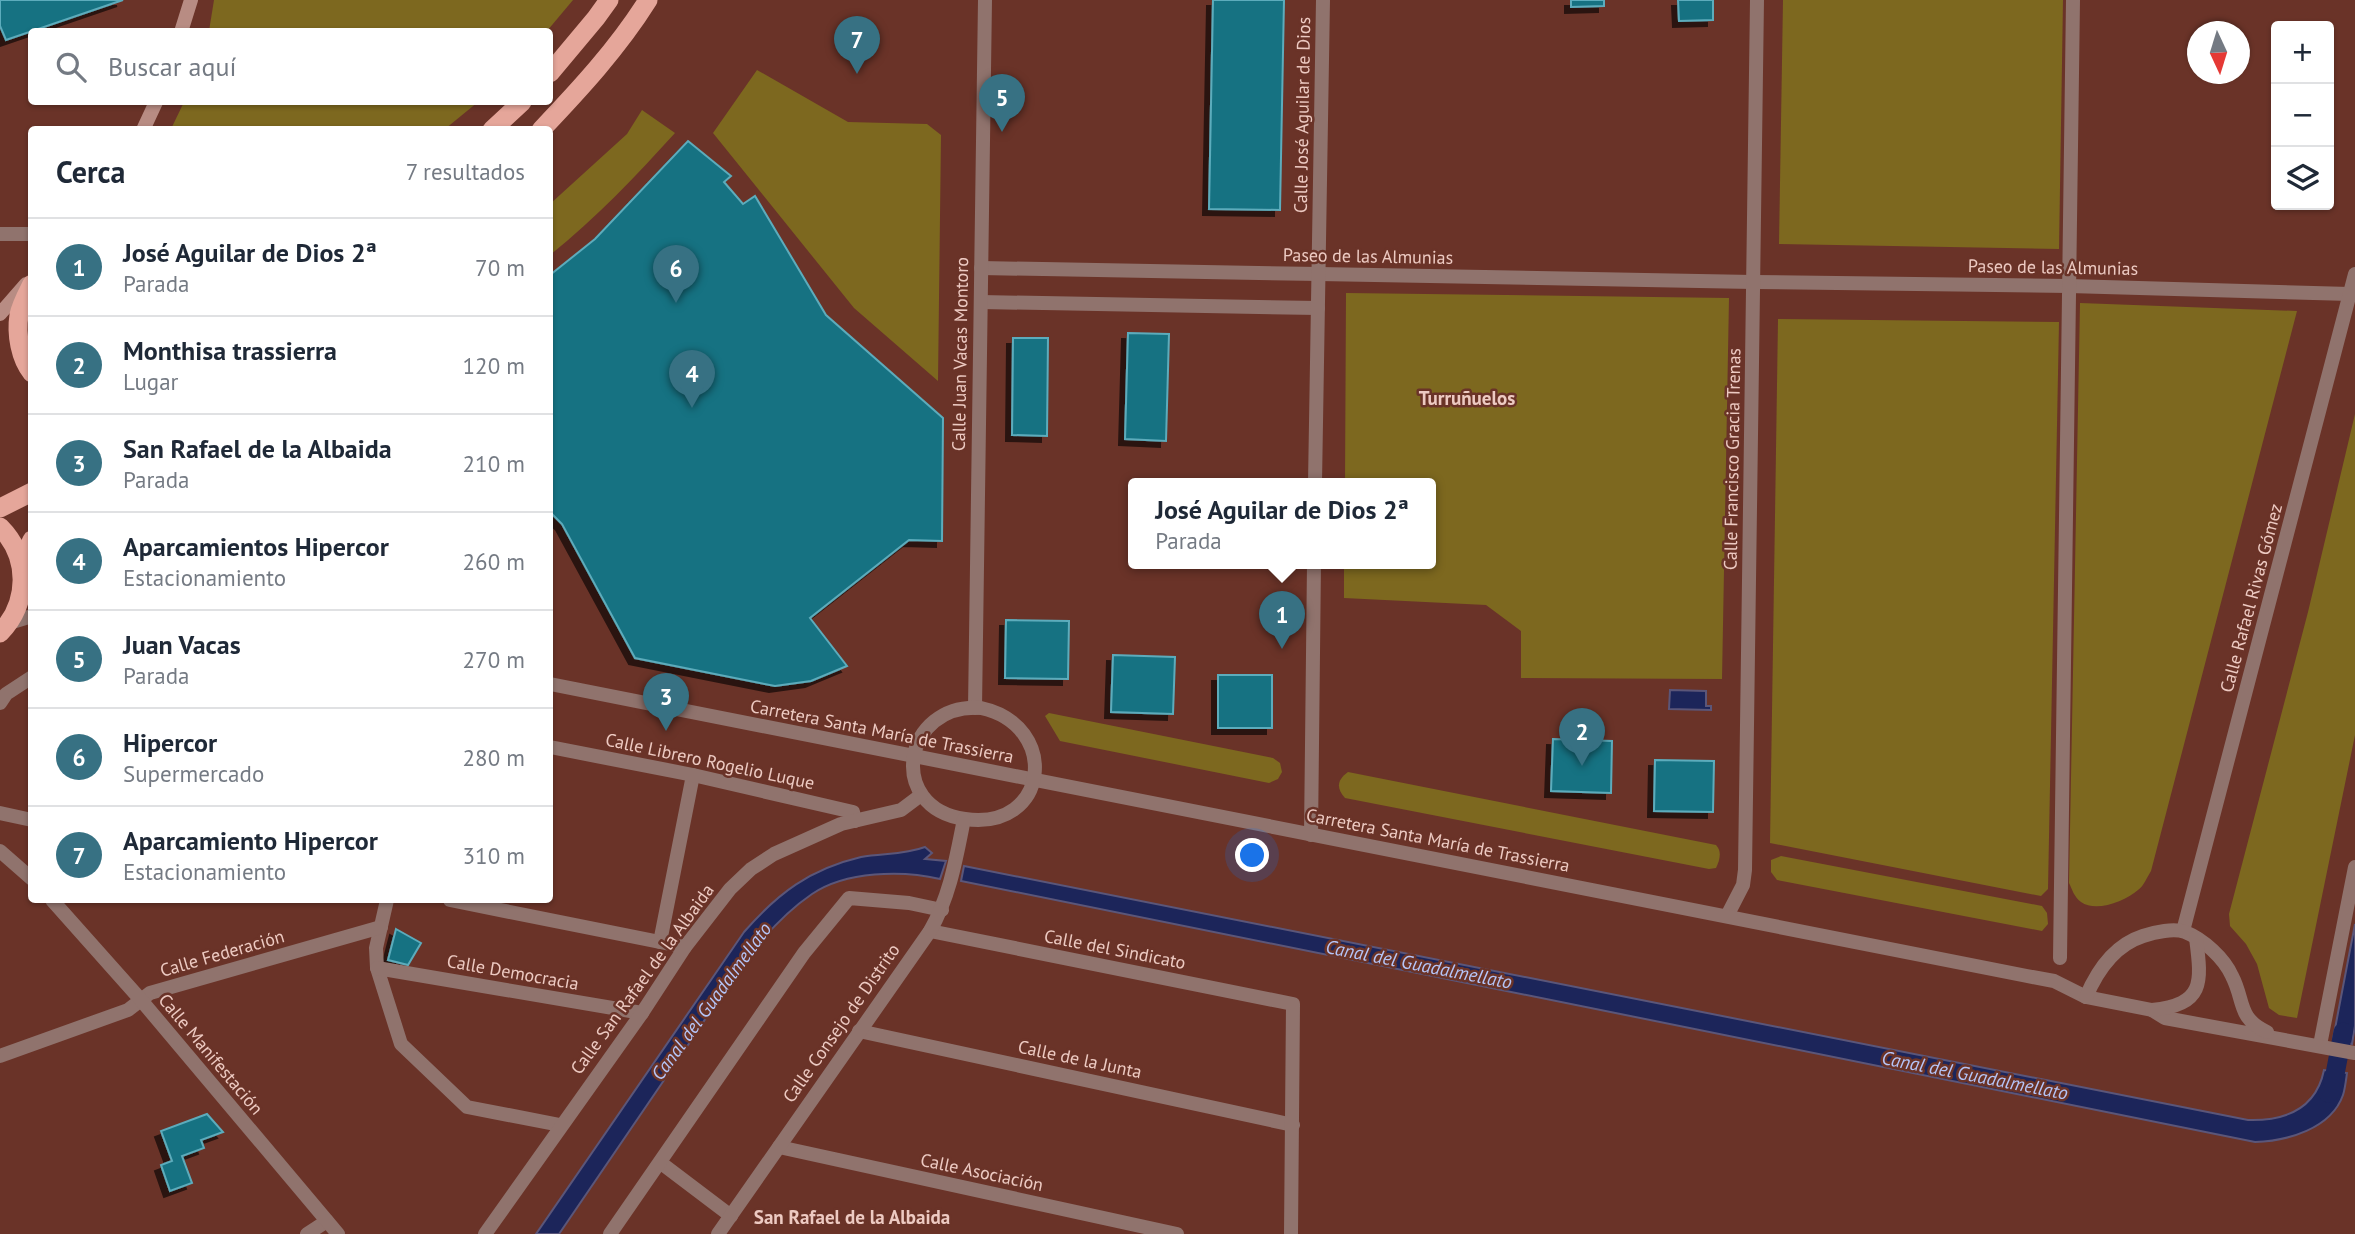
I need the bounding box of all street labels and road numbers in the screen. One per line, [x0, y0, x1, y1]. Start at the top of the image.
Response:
street label: Calle José Aguilar de Dios [1289, 17, 1315, 213]
street label: Paseo de las Almunias [1283, 243, 1453, 269]
street label: Paseo de las Almunias [1968, 254, 2138, 280]
street label: Calle Juan Vacas Montoro [947, 257, 973, 451]
street label: Calle Francisco Gracia Trenas [1719, 348, 1745, 570]
street label: Calle Rafael Rivas Gómez [2215, 501, 2287, 695]
street label: Carretera Santa María de Trassierra [748, 694, 1016, 768]
street label: Calle Librero Rogelio Luque [603, 728, 817, 794]
street label: Carretera Santa María de Trassierra [1304, 803, 1572, 877]
street label: Calle San Rafael de la Albaida [565, 879, 719, 1079]
street label: Calle Federación [157, 924, 287, 982]
street label: Calle del Sindicato [1042, 924, 1188, 974]
street label: Calle Consejo de Distrito [777, 939, 905, 1107]
street label: Calle Democracia [445, 949, 581, 995]
street label: Calle Manifestación [154, 989, 268, 1119]
street label: Calle de la Junta [1016, 1035, 1144, 1083]
street label: Calle Asociación [919, 1148, 1045, 1196]

